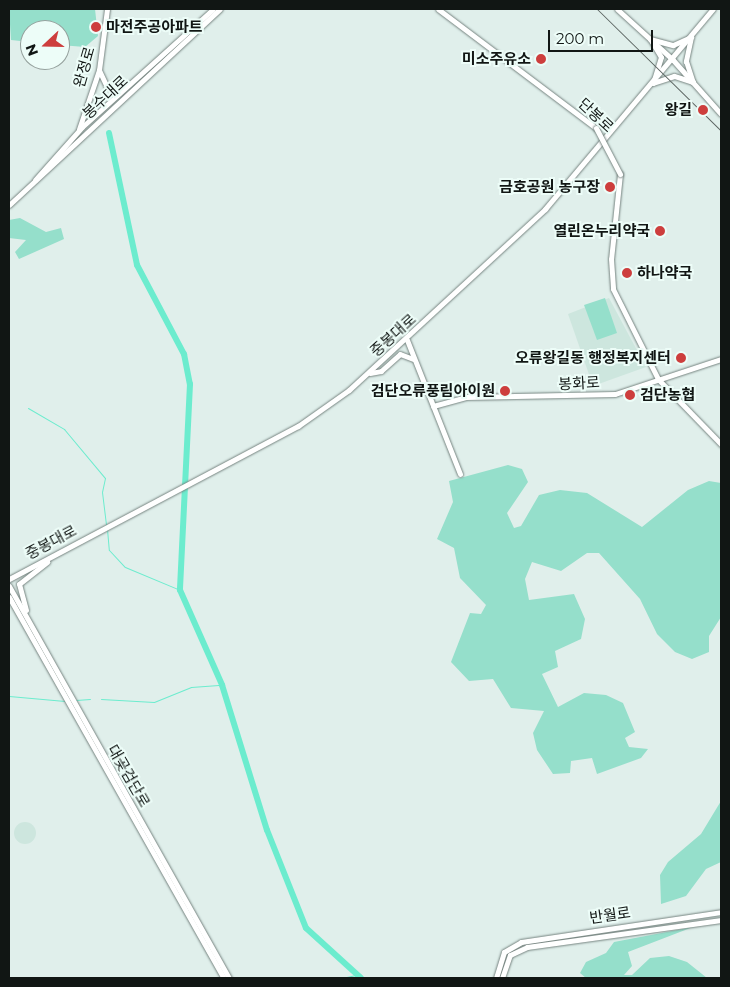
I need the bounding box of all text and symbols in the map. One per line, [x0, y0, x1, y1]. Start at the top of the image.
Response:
place label: 마전주공아파트 [106, 18, 203, 36]
north arrow [20, 20, 70, 70]
scale bar [550, 20, 655, 52]
marker: 마전주공아파트 [90, 21, 102, 33]
text: 200 m [556, 29, 604, 48]
text: N [22, 42, 42, 59]
street label: 완정로 [70, 45, 98, 89]
place label: 미소주유소 [462, 50, 531, 68]
marker: 미소주유소 [535, 53, 547, 65]
street label: 봉수대로 [79, 72, 131, 122]
street label: 단봉로 [575, 94, 617, 136]
place label: 왕길 [664, 101, 692, 119]
marker: 왕길 [696, 103, 710, 117]
place label: 금호공원 농구장 [499, 178, 600, 196]
marker: 금호공원 농구장 [604, 181, 616, 193]
place label: 열린온누리약국 [553, 222, 650, 240]
marker: 열린온누리약국 [654, 225, 666, 237]
place label: 하나약국 [637, 264, 692, 282]
marker: 하나약국 [621, 267, 633, 279]
street label: 중봉대로 [366, 310, 420, 360]
place label: 오류왕길동 행정복지센터 [515, 349, 671, 367]
marker: 오류왕길동 행정복지센터 [675, 352, 687, 364]
street label: 봉화로 [558, 373, 600, 393]
place label: 검단오류풍림아이원 [371, 382, 495, 400]
marker: 검단오류풍림아이원 [499, 385, 511, 397]
place label: 검단농협 [640, 386, 695, 404]
marker: 검단농협 [624, 389, 636, 401]
street label: 중봉대로 [22, 521, 80, 563]
street label: 대곶검단로 [104, 742, 154, 810]
street label: 반월로 [588, 903, 632, 927]

